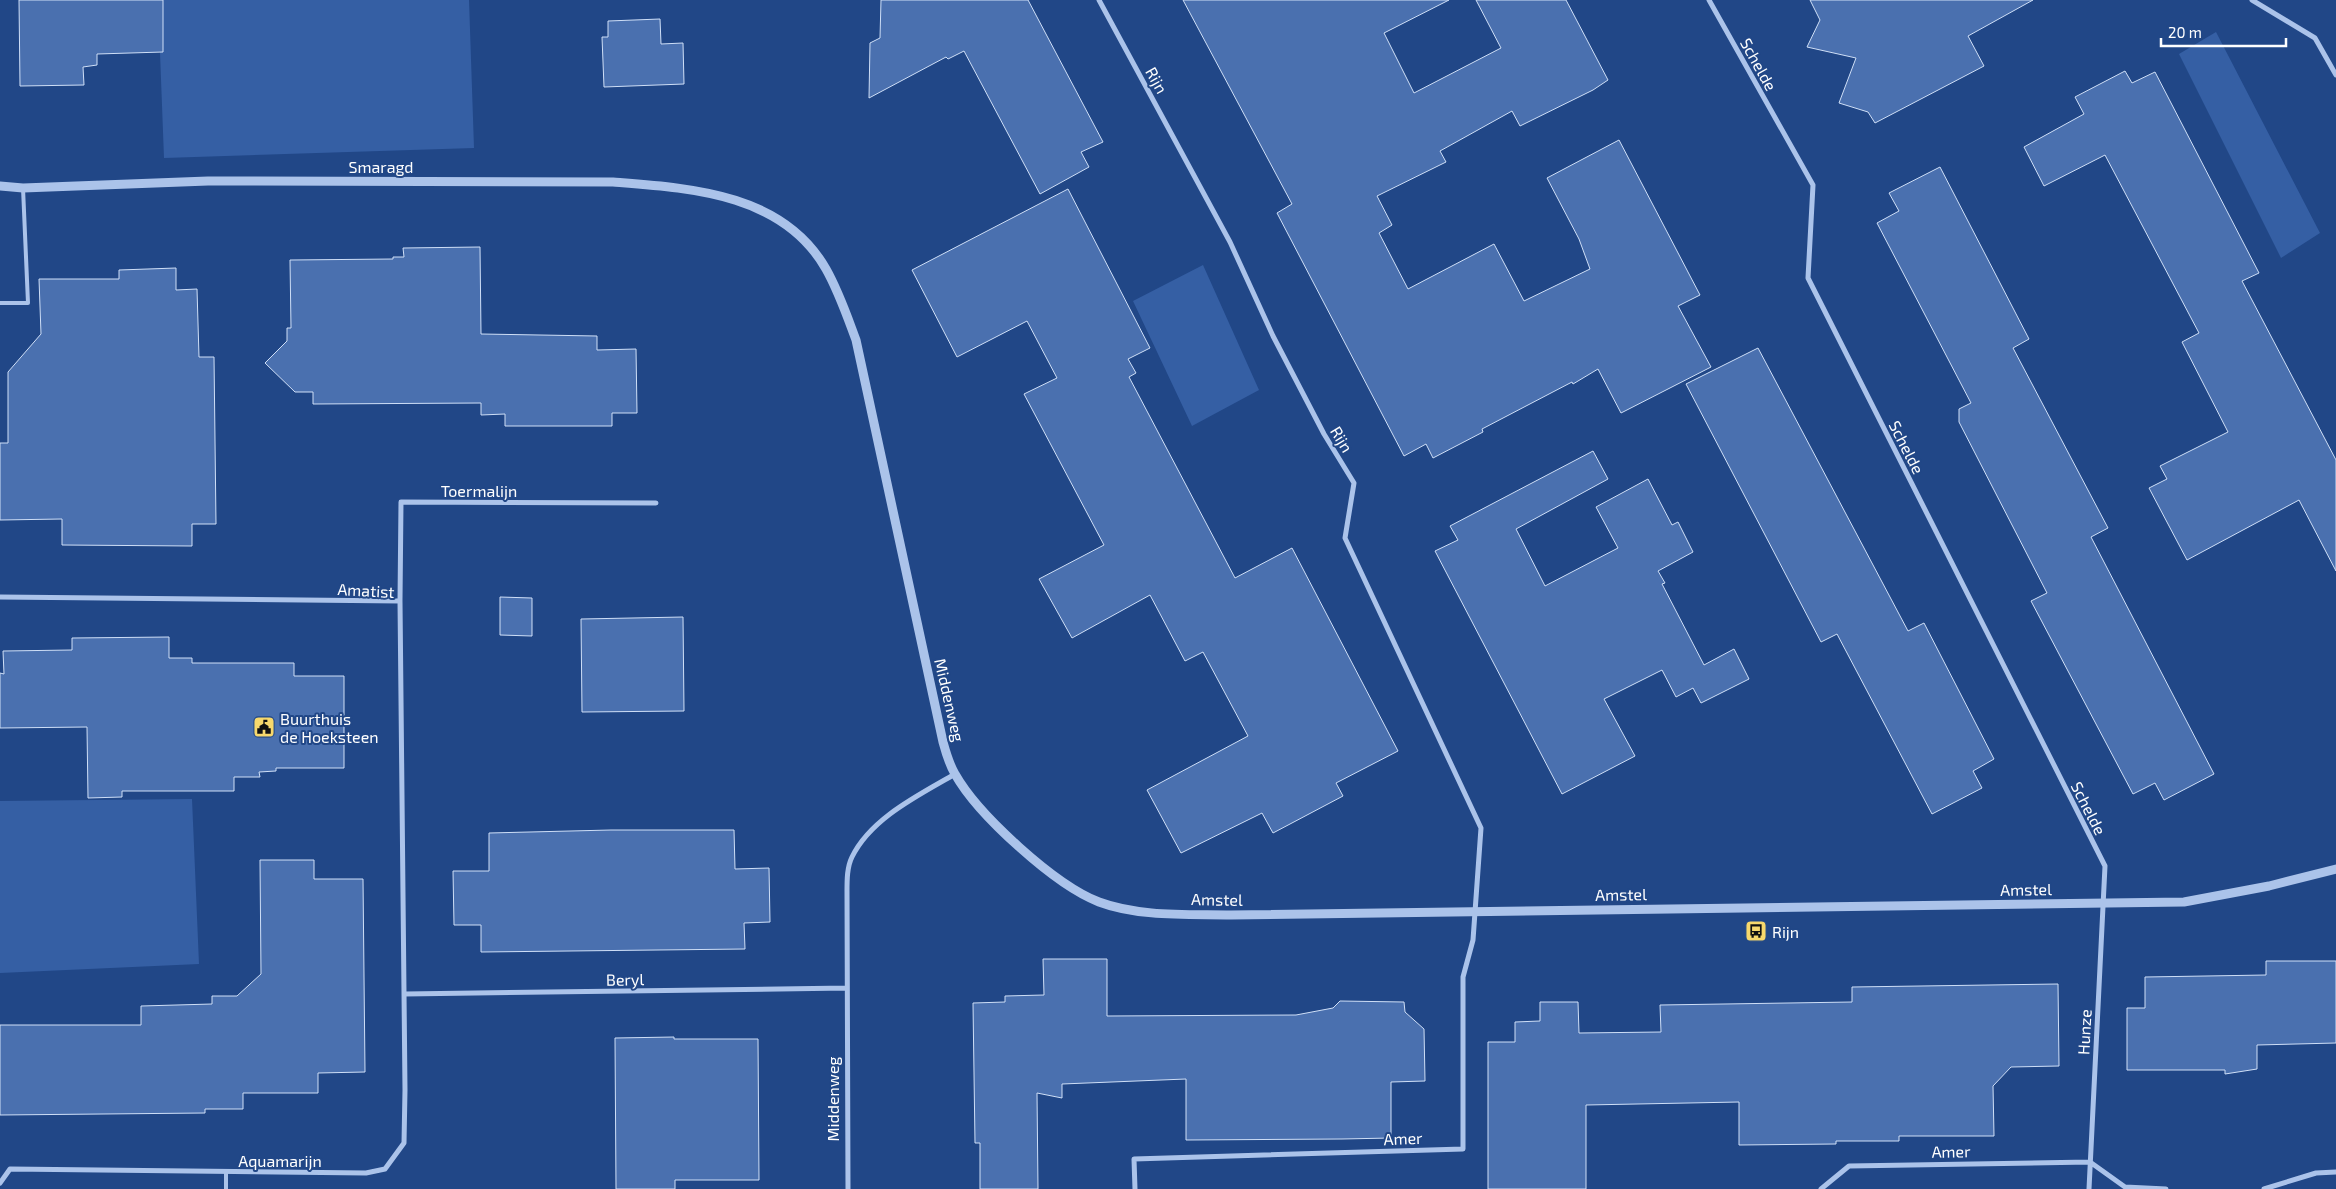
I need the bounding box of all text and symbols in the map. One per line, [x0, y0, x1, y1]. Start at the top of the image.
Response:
scale bar [2161, 15, 2286, 47]
text: 20 m [2168, 23, 2202, 41]
street label: Schelde [1737, 34, 1781, 94]
street label: Rijn [1141, 64, 1172, 97]
street label: Smaragd [348, 157, 414, 176]
street label: Schelde [1886, 417, 1928, 477]
street label: Rijn [1326, 422, 1357, 456]
street label: Toermalijn [441, 481, 517, 501]
street label: Amatist [337, 579, 395, 601]
street label: Middenweg [931, 657, 969, 744]
place label: Buurthuis de Hoeksteen [280, 709, 379, 746]
public building icon: Buurthuis de Hoeksteen [252, 715, 276, 739]
street label: Schelde [2068, 778, 2110, 838]
street label: Amstel [2000, 879, 2052, 899]
street label: Amstel [1595, 884, 1647, 904]
street label: Amstel [1191, 889, 1243, 909]
bus stop icon: Rijn [1744, 919, 1768, 943]
place label: Rijn [1772, 922, 1799, 942]
street label: Beryl [606, 969, 644, 989]
street label: Hunze [2073, 1009, 2095, 1055]
street label: Middenweg [823, 1056, 842, 1141]
street label: Amer [1383, 1128, 1423, 1148]
street label: Amer [1931, 1141, 1971, 1161]
street label: Aquamarijn [238, 1151, 322, 1171]

